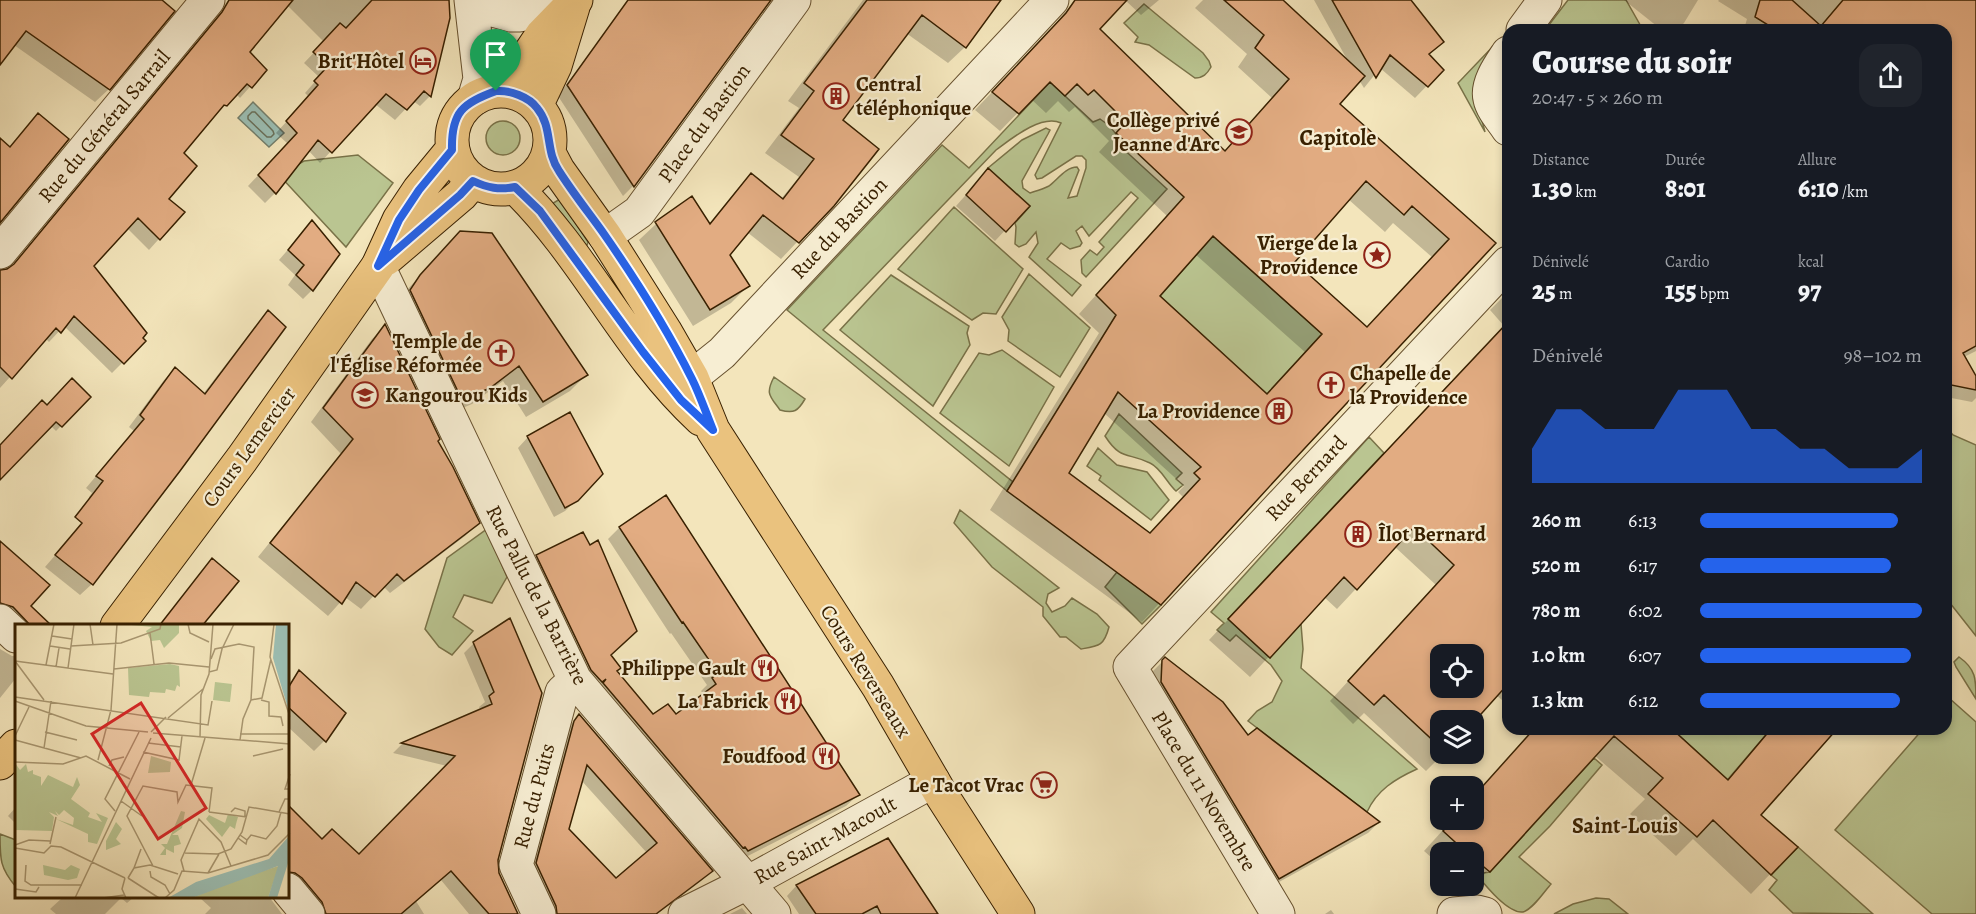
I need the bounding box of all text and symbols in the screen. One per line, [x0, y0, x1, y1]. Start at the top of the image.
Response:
pin [470, 29, 521, 91]
icon: arrive [479, 38, 512, 71]
text: Course du soir [1532, 39, 1732, 84]
street label: Rue du Général Sarrail [32, 43, 176, 209]
button: share [1859, 44, 1922, 107]
hotel icon: Brit'Hôtel [408, 46, 438, 76]
place label: Brit'Hôtel [318, 47, 404, 75]
street label: Place du Bastion [651, 58, 757, 188]
place label: Central téléphonique [856, 70, 972, 122]
building icon: Central téléphonique [821, 81, 851, 111]
text: 20:47 · 5 × 260 m [1532, 84, 1663, 111]
place label: Collège privé Jeanne d'Arc [1107, 106, 1220, 158]
school or university icon: Collège privé Jeanne d'Arc [1224, 117, 1254, 147]
district label: Capitole [1299, 123, 1377, 153]
text: Distance [1532, 149, 1589, 171]
text: Durée [1665, 149, 1705, 171]
text: Allure [1798, 149, 1837, 171]
street label: Rue du Bastion [785, 171, 893, 285]
text: 1.30 [1532, 171, 1572, 206]
text: 8:01 [1665, 171, 1706, 206]
text: 6:10 [1798, 171, 1839, 206]
text: km [1572, 181, 1597, 203]
text: /km [1839, 181, 1868, 203]
place label: Vierge de la Providence [1256, 229, 1359, 281]
place icon: Vierge de la Providence [1362, 240, 1392, 270]
text: Dénivelé [1532, 251, 1589, 273]
text: Cardio [1665, 251, 1710, 273]
text: kcal [1798, 251, 1824, 273]
text: 25 [1532, 273, 1556, 308]
text: 155 [1665, 273, 1697, 308]
text: 97 [1798, 273, 1821, 308]
text: m [1556, 283, 1572, 305]
text: bpm [1697, 283, 1730, 305]
place label: Temple de l'Église Réformée [331, 327, 482, 379]
church icon: Temple de l'Église Réformée [486, 338, 516, 368]
text: Dénivelé [1532, 342, 1603, 369]
text: 98–102 m [1843, 342, 1922, 369]
place label: Chapelle de la Providence [1350, 359, 1468, 411]
church icon: Chapelle de la Providence [1316, 370, 1346, 400]
school or university icon: Kangourou Kids [350, 380, 380, 410]
street label: Cours Lemercier [196, 381, 302, 513]
place label: Kangourou Kids [385, 381, 528, 409]
building icon: La Providence [1264, 396, 1294, 426]
place label: La Providence [1137, 397, 1260, 425]
street label: Rue Bernard [1259, 429, 1353, 527]
street label: Rue Pallu de la Barrière [479, 500, 595, 690]
text: 260 m [1532, 507, 1581, 534]
text: 6:13 [1628, 507, 1657, 534]
building icon: Îlot Bernard [1343, 519, 1373, 549]
place label: Îlot Bernard [1378, 520, 1487, 548]
text: 520 m [1532, 552, 1581, 579]
text: 6:17 [1628, 552, 1657, 579]
text: 780 m [1532, 597, 1580, 624]
text: 6:02 [1628, 597, 1662, 624]
street label: Cours Reverseaux [814, 599, 918, 743]
inset map [15, 624, 290, 899]
text: 1.0 km [1532, 642, 1585, 669]
text: 6:07 [1628, 642, 1661, 669]
map controls [1430, 644, 1484, 896]
button: locate [1430, 644, 1484, 698]
restaurant icon: Philippe Gault [750, 653, 780, 683]
place label: Philippe Gault [621, 654, 746, 682]
restaurant icon: La Fabrick [773, 686, 803, 716]
place label: La Fabrick [677, 687, 768, 715]
text: 1.3 km [1532, 687, 1584, 714]
text: 6:12 [1628, 687, 1658, 714]
street label: Place du 11 Novembre [1145, 706, 1263, 876]
button: layers [1430, 710, 1484, 764]
street label: Rue du Puits [506, 740, 562, 852]
restaurant icon: Foudfood [811, 741, 841, 771]
place label: Foudfood [722, 742, 807, 770]
supermarket icon: Le Tacot Vrac [1029, 770, 1059, 800]
place label: Le Tacot Vrac [908, 771, 1024, 799]
button: + [1430, 776, 1484, 830]
street label: Rue Saint-Macoult [749, 789, 901, 891]
district label: Saint-Louis [1572, 811, 1678, 841]
button: − [1430, 842, 1484, 896]

